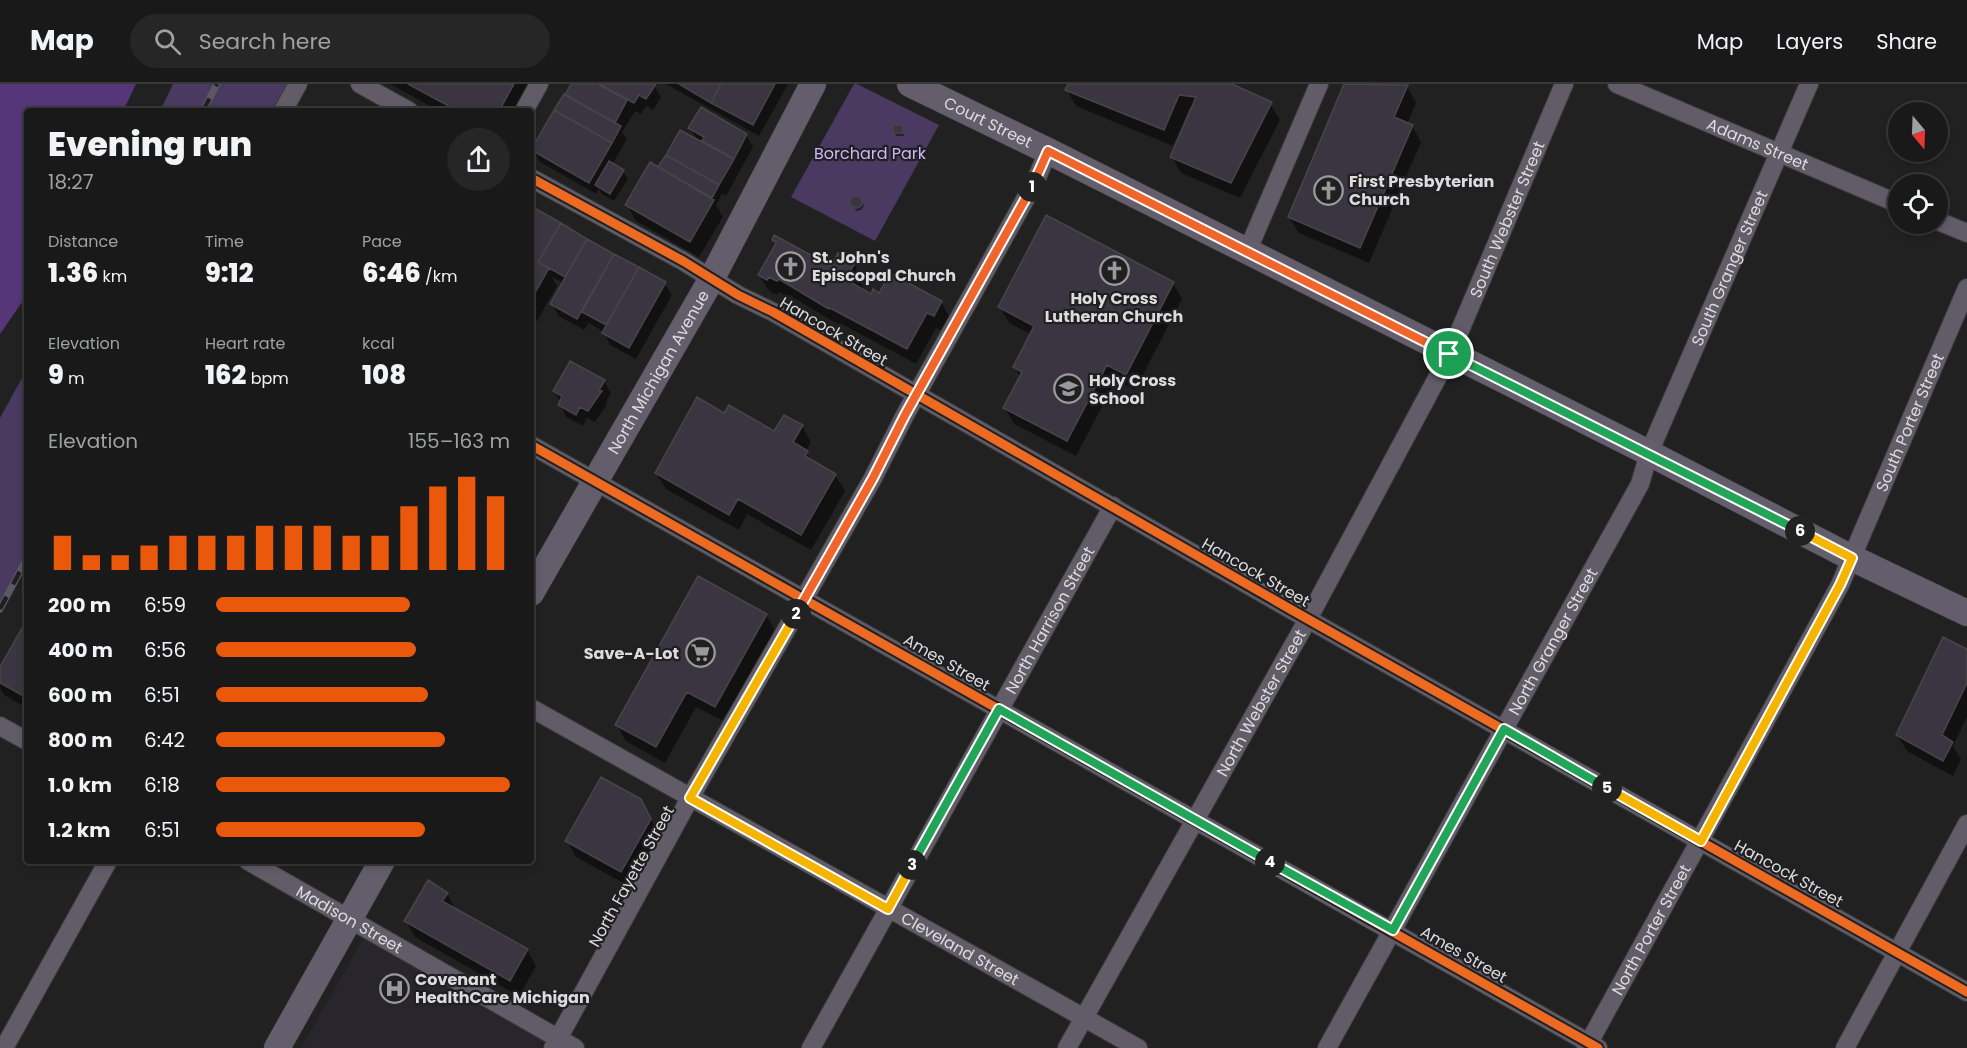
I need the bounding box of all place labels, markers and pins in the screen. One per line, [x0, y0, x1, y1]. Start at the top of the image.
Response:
place label: First Presbyterian Church [1349, 170, 1494, 211]
pin: 1 [1017, 172, 1047, 202]
church icon: First Presbyterian Church [1312, 174, 1344, 206]
place label: St. John's Episcopal Church [812, 246, 956, 287]
church icon: St. John's Episcopal Church [775, 250, 807, 282]
church icon: Holy Cross Lutheran Church [1098, 254, 1130, 286]
place label: Holy Cross Lutheran Church [1045, 287, 1183, 328]
pin [1423, 328, 1474, 379]
place label: Holy Cross School [1089, 369, 1176, 410]
school or university icon: Holy Cross School [1052, 373, 1084, 405]
pin: 6 [1785, 516, 1815, 546]
pin: 2 [781, 599, 811, 629]
supermarket icon: Save-A-Lot [684, 637, 716, 669]
place label: Save-A-Lot [584, 642, 679, 665]
pin: 5 [1592, 773, 1622, 803]
pin: 4 [1255, 847, 1285, 877]
pin: 3 [897, 850, 927, 880]
place label: Covenant HealthCare Michigan [415, 968, 590, 1009]
hospital icon: Covenant HealthCare Michigan [378, 972, 410, 1004]

